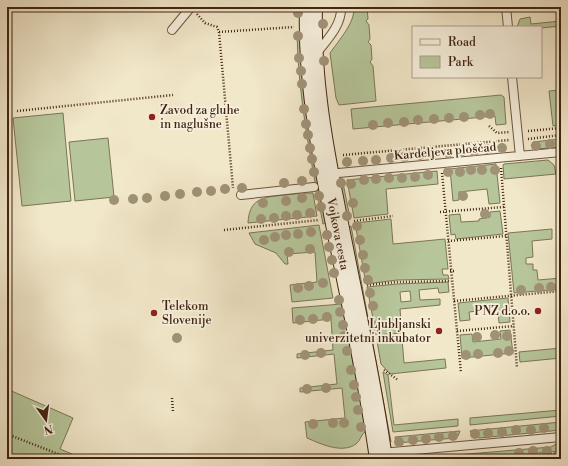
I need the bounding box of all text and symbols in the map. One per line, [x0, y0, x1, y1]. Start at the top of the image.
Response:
legend [412, 26, 542, 78]
text: Road [448, 35, 476, 50]
text: Park [448, 55, 474, 70]
place label: Zavod za gluhe in naglušne [160, 103, 240, 132]
marker: Zavod za gluhe in naglušne [147, 112, 157, 122]
street label: Kardeljeva ploščad [393, 140, 497, 163]
street label: Vojkova cesta [323, 196, 352, 272]
place label: Telekom Slovenije [162, 299, 212, 328]
place label: PNZ d.o.o. [474, 304, 530, 319]
marker: PNZ d.o.o. [533, 306, 543, 316]
marker: Telekom Slovenije [149, 308, 159, 318]
place label: Ljubljanski univerzitetni inkubator [305, 317, 431, 346]
marker: Ljubljanski univerzitetni inkubator [434, 326, 444, 336]
north arrow [26, 400, 66, 440]
text: N [42, 421, 54, 437]

